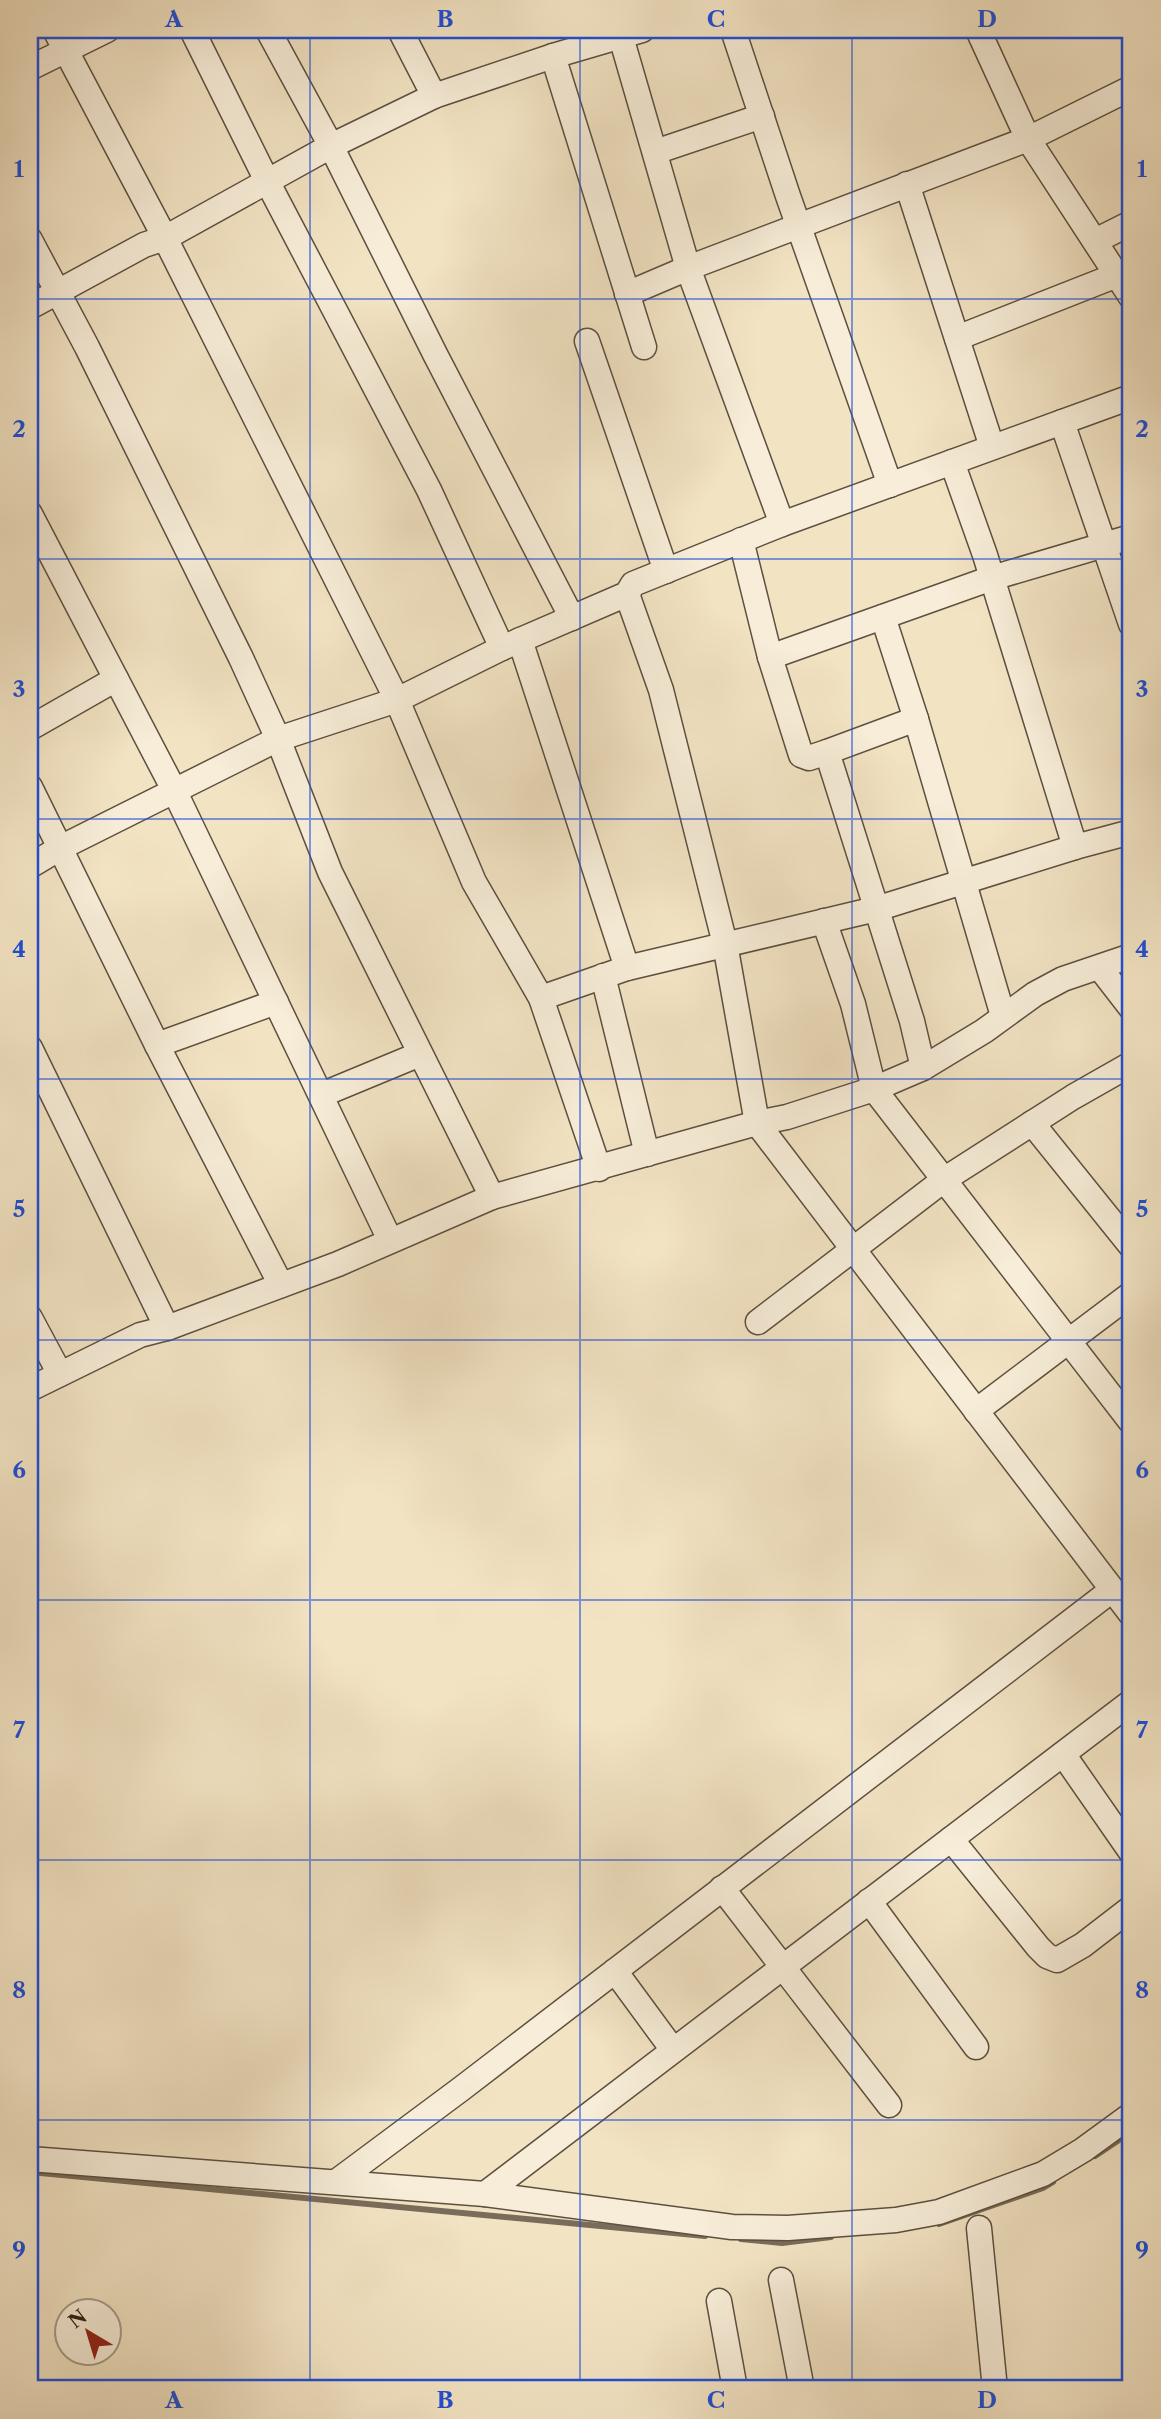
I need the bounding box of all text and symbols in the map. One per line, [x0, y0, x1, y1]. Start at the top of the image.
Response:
text: A [164, 5, 184, 33]
text: B [436, 5, 454, 33]
text: C [707, 5, 725, 33]
text: D [977, 5, 997, 33]
text: 1 [14, 155, 25, 183]
text: 1 [1137, 155, 1148, 183]
text: 2 [12, 415, 26, 443]
text: 2 [1135, 415, 1149, 443]
text: 3 [13, 675, 26, 703]
text: 3 [1136, 675, 1149, 703]
text: 4 [12, 935, 26, 963]
text: 4 [1135, 935, 1149, 963]
text: 5 [13, 1195, 25, 1223]
text: 5 [1136, 1195, 1148, 1223]
text: 6 [12, 1456, 26, 1484]
text: 6 [1135, 1456, 1149, 1484]
text: 7 [13, 1716, 25, 1744]
text: 7 [1136, 1716, 1148, 1744]
text: 8 [12, 1976, 26, 2004]
text: 8 [1135, 1976, 1149, 2004]
text: 9 [12, 2236, 26, 2264]
text: 9 [1135, 2236, 1149, 2264]
north arrow [52, 2296, 122, 2366]
text: N [64, 2305, 91, 2333]
text: A [164, 2386, 184, 2414]
text: B [436, 2386, 454, 2414]
text: C [707, 2386, 725, 2414]
text: D [977, 2386, 997, 2414]

